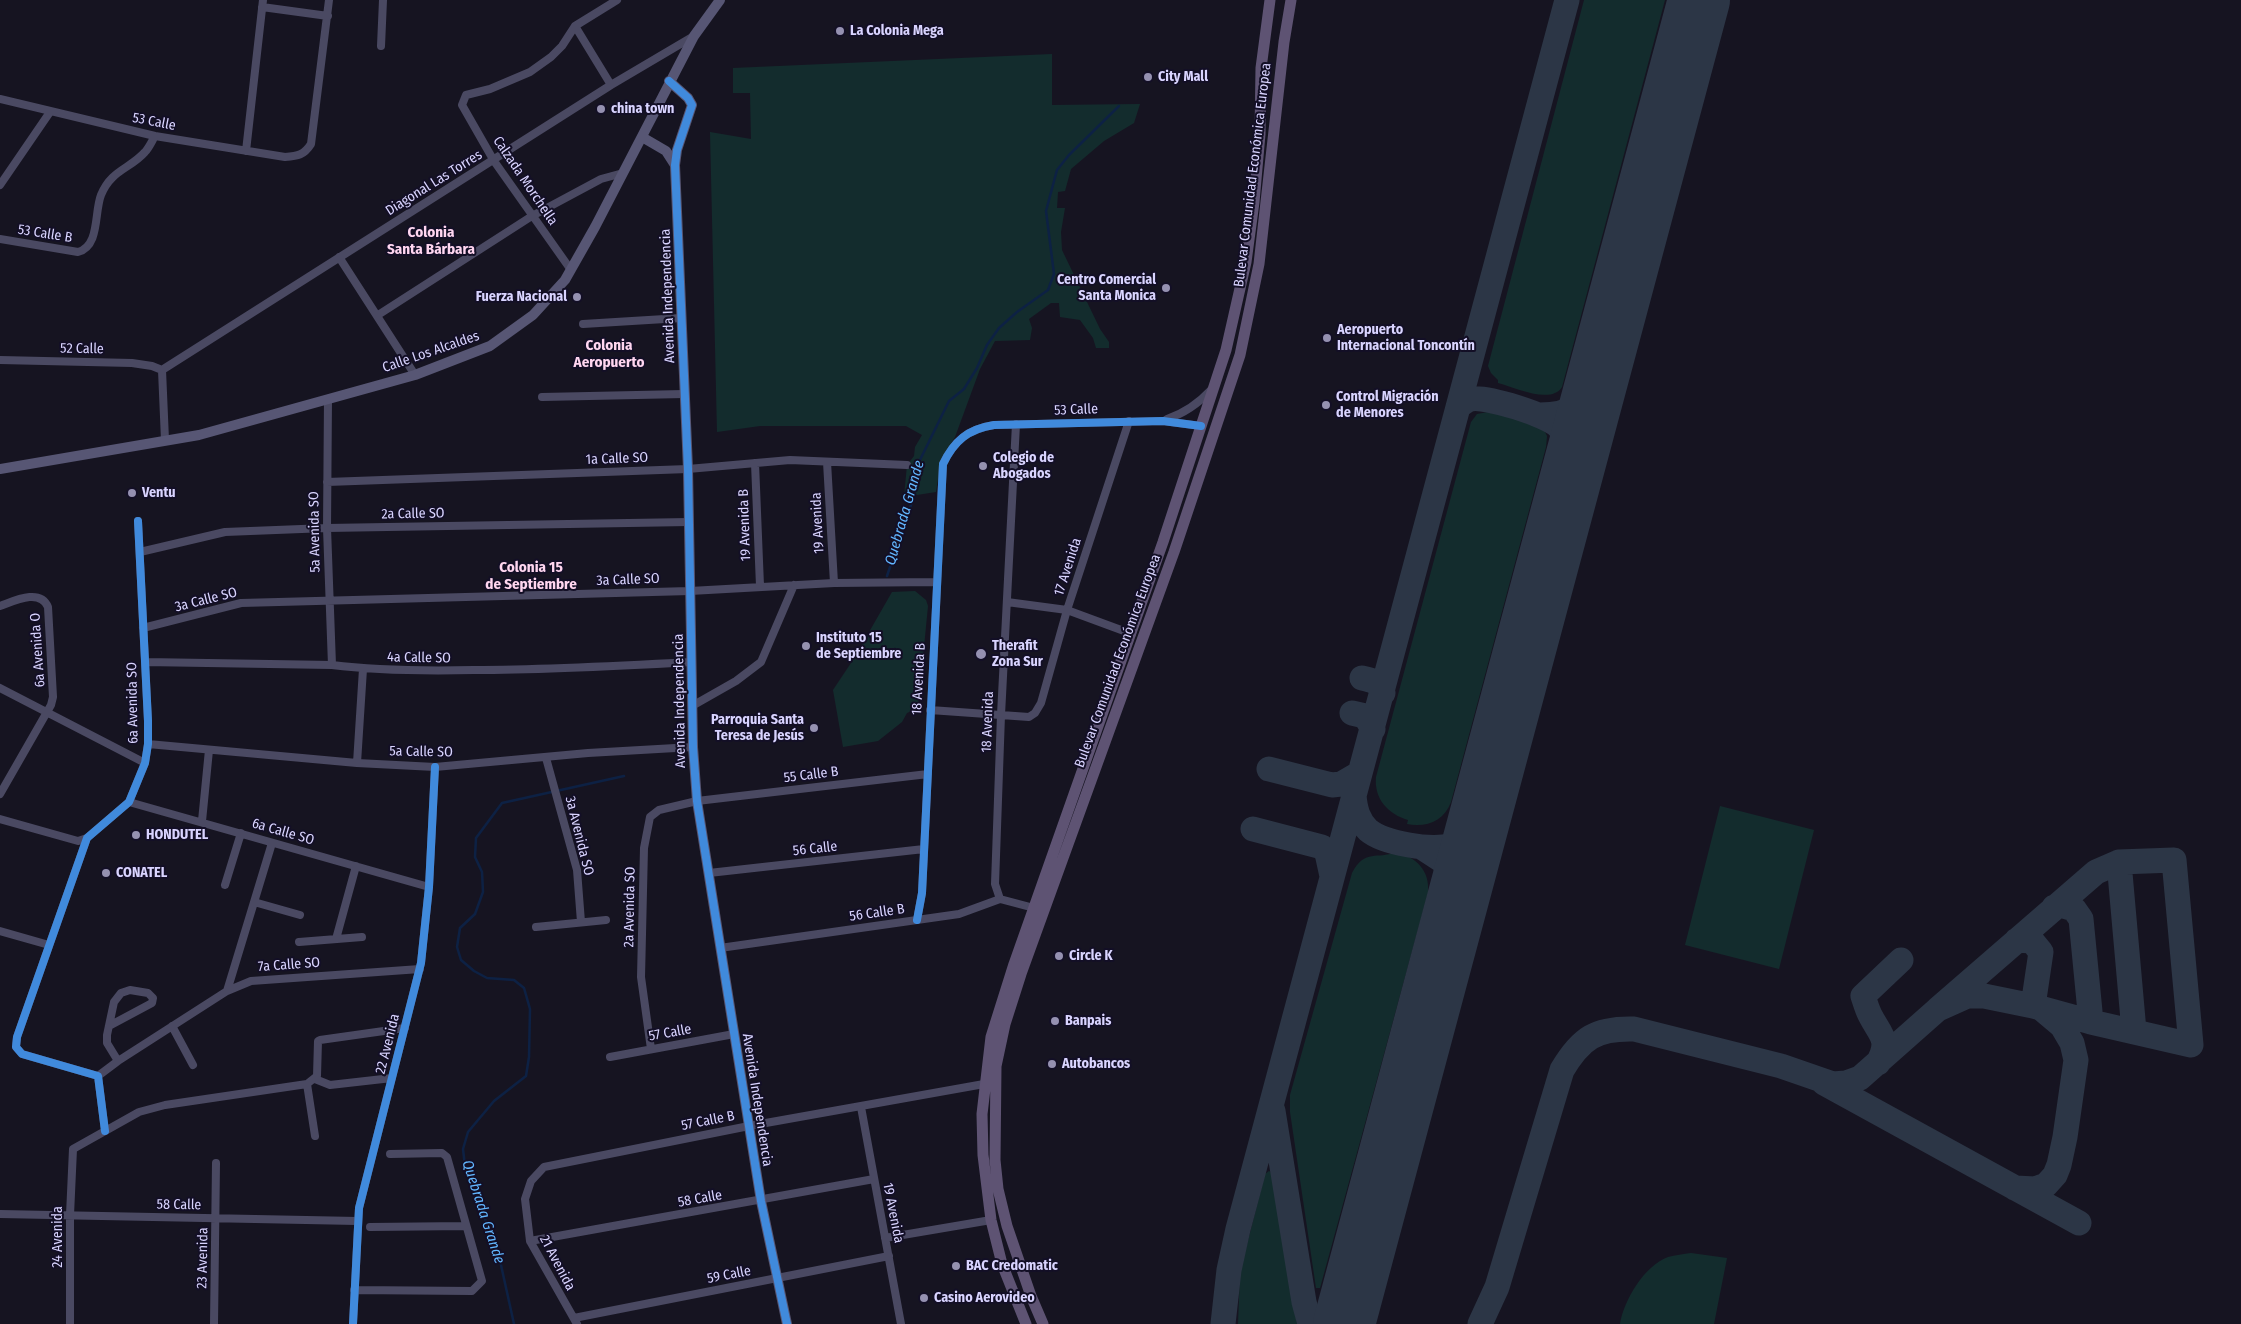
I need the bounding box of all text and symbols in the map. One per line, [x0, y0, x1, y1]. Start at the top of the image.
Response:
place label: La Colonia Mega [850, 23, 944, 39]
marker: La Colonia Mega [834, 25, 846, 37]
street label: Bulevar Comunidad Económica Europea [1231, 62, 1275, 288]
place label: City Mall [1158, 69, 1208, 85]
marker: City Mall [1142, 71, 1154, 83]
place label: china town [611, 101, 674, 117]
marker: china town [595, 103, 607, 115]
street label: 53 Calle [131, 110, 177, 134]
street label: Calzada Morchella [489, 133, 561, 229]
street label: Diagonal Las Torres [383, 147, 485, 219]
street label: 53 Calle B [17, 221, 73, 247]
district label: Colonia Santa Bárbara [387, 224, 475, 259]
street label: Avenida Independencia [657, 229, 679, 363]
place label: Centro Comercial Santa Monica [1057, 272, 1156, 304]
marker: Centro Comercial Santa Monica [1160, 282, 1172, 294]
place label: Fuerza Nacional [476, 289, 567, 305]
marker: Fuerza Nacional [571, 291, 583, 303]
place label: Aeropuerto Internacional Toncontín [1337, 322, 1475, 354]
street label: Calle Los Alcaldes [380, 328, 482, 376]
marker: Aeropuerto Internacional Toncontín [1321, 332, 1333, 344]
district label: Colonia Aeropuerto [574, 337, 644, 372]
street label: 52 Calle [60, 340, 104, 358]
place label: Control Migración de Menores [1336, 389, 1439, 422]
marker: Control Migración de Menores [1320, 399, 1332, 411]
street label: 53 Calle [1054, 401, 1098, 419]
street label: 1a Calle SO [585, 450, 649, 468]
place label: Colegio de Abogados [993, 450, 1054, 482]
water label: Quebrada Grande [881, 459, 929, 567]
marker: Colegio de Abogados [977, 460, 989, 472]
place label: Ventu [142, 485, 176, 501]
marker: Ventu [126, 487, 138, 499]
street label: 19 Avenida B [735, 489, 755, 561]
street label: 5a Avenida SO [306, 491, 324, 573]
street label: 19 Avenida [808, 492, 828, 554]
street label: 2a Calle SO [381, 505, 445, 523]
street label: 17 Avenida [1051, 536, 1085, 598]
street label: Bulevar Comunidad Económica Europea [1071, 552, 1165, 770]
district label: Colonia 15 de Septiembre [485, 559, 577, 594]
street label: 3a Calle SO [596, 570, 660, 590]
street label: 3a Calle SO [173, 584, 239, 616]
street label: 6a Avenida O [27, 612, 49, 688]
place label: Instituto 15 de Septiembre [816, 630, 901, 662]
street label: Avenida Independencia [670, 634, 690, 768]
place label: Therafit Zona Sur [992, 638, 1043, 670]
marker: Instituto 15 de Septiembre [800, 640, 812, 652]
street label: 18 Avenida B [909, 642, 929, 716]
marker: Therafit Zona Sur [974, 647, 988, 661]
street label: 4a Calle SO [387, 649, 451, 667]
street label: 6a Avenida SO [124, 662, 142, 744]
street label: 18 Avenida [979, 691, 997, 753]
place label: Parroquia Santa Teresa de Jesús [711, 712, 804, 744]
marker: Parroquia Santa Teresa de Jesús [808, 722, 820, 734]
street label: 5a Calle SO [389, 743, 453, 761]
street label: 55 Calle B [783, 763, 839, 787]
street label: 3a Avenida SO [561, 795, 597, 877]
street label: 6a Calle SO [250, 815, 316, 849]
place label: HONDUTEL [146, 827, 208, 843]
marker: HONDUTEL [130, 829, 142, 841]
street label: 56 Calle [792, 838, 838, 860]
place label: CONATEL [116, 865, 167, 881]
street label: 2a Avenida SO [621, 866, 639, 948]
marker: CONATEL [100, 867, 112, 879]
street label: 56 Calle B [848, 901, 906, 925]
place label: Circle K [1069, 948, 1113, 964]
marker: Circle K [1053, 950, 1065, 962]
street label: 7a Calle SO [257, 954, 321, 976]
street label: 22 Avenida [372, 1012, 404, 1076]
place label: Banpais [1065, 1013, 1111, 1029]
marker: Banpais [1049, 1015, 1061, 1027]
street label: 57 Calle [647, 1021, 693, 1045]
street label: Avenida Independencia [738, 1032, 776, 1168]
place label: Autobancos [1062, 1056, 1130, 1072]
marker: Autobancos [1046, 1058, 1058, 1070]
street label: 57 Calle B [680, 1108, 736, 1134]
water label: Quebrada Grande [458, 1158, 508, 1266]
street label: 19 Avenida [879, 1181, 907, 1245]
street label: 58 Calle [677, 1187, 723, 1211]
street label: 58 Calle [157, 1196, 201, 1214]
street label: 24 Avenida [50, 1206, 66, 1268]
street label: 23 Avenida [194, 1227, 212, 1289]
street label: 21 Avenida [535, 1232, 579, 1294]
place label: BAC Credomatic [966, 1258, 1058, 1274]
marker: BAC Credomatic [950, 1260, 962, 1272]
street label: 59 Calle [706, 1263, 752, 1287]
place label: Casino Aerovideo [934, 1290, 1035, 1306]
marker: Casino Aerovideo [918, 1292, 930, 1304]

